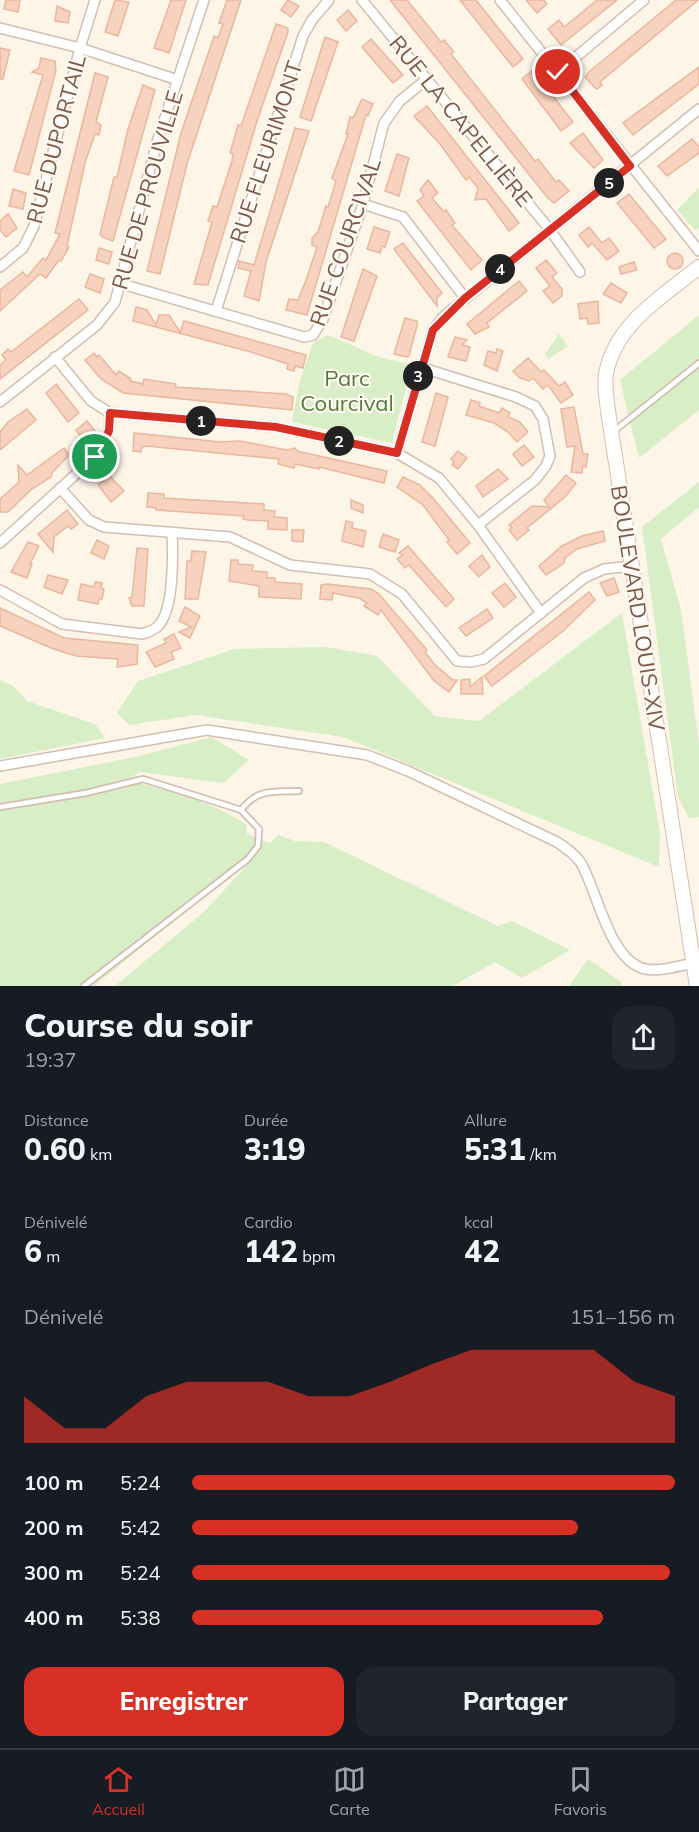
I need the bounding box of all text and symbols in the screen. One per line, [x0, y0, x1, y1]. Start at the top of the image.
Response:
street label: RUE LA CAPELLIÈRE [383, 30, 539, 212]
pin [532, 46, 583, 97]
street label: RUE DUPORTAIL [20, 51, 92, 227]
icon: check [541, 55, 574, 88]
street label: RUE FLEURIMONT [223, 57, 309, 247]
street label: RUE DE PROUVILLE [105, 87, 189, 293]
street label: RUE COURCIVAL [303, 154, 387, 330]
pin: 5 [594, 168, 624, 198]
text: 5 [604, 173, 614, 193]
pin: 4 [485, 254, 515, 284]
text: 4 [495, 259, 505, 279]
pin: 3 [403, 361, 433, 391]
park label: Parc Courcival [300, 364, 394, 417]
text: 3 [413, 366, 423, 386]
pin: 1 [186, 406, 216, 436]
text: 1 [196, 411, 206, 431]
pin: 2 [324, 426, 354, 456]
pin [69, 431, 120, 482]
text: 2 [334, 431, 344, 451]
icon: arrive [78, 440, 111, 473]
street label: BOULEVARD LOUIS-XIV [605, 483, 671, 733]
text: Course du soir [24, 1004, 252, 1045]
button: share [612, 1006, 675, 1069]
text: 19:37 [24, 1047, 77, 1072]
text: Distance [24, 1110, 89, 1130]
text: Durée [244, 1110, 288, 1130]
text: Allure [464, 1110, 507, 1130]
text: 0.60 [24, 1130, 86, 1168]
text: 3:19 [244, 1130, 306, 1168]
text: 5:31 [464, 1130, 526, 1168]
text: km [86, 1144, 112, 1164]
text: /km [526, 1144, 557, 1164]
text: Dénivelé [24, 1212, 87, 1232]
text: Cardio [244, 1212, 293, 1232]
text: kcal [464, 1212, 493, 1232]
text: 6 [24, 1232, 42, 1270]
text: 142 [244, 1232, 298, 1270]
text: 42 [464, 1232, 500, 1270]
text: m [42, 1246, 60, 1266]
text: bpm [298, 1246, 335, 1266]
text: Dénivelé [24, 1304, 103, 1329]
text: 151–156 m [570, 1304, 675, 1329]
text: 100 m [24, 1470, 83, 1495]
text: 5:24 [120, 1470, 161, 1495]
text: 200 m [24, 1515, 83, 1540]
text: 5:42 [120, 1515, 161, 1540]
text: 300 m [24, 1560, 83, 1585]
text: 5:24 [120, 1560, 161, 1585]
text: 400 m [24, 1605, 83, 1630]
text: 5:38 [120, 1605, 161, 1630]
button: Enregistrer [24, 1667, 344, 1736]
button: Partager [356, 1667, 675, 1736]
tab: Accueil [92, 1763, 145, 1819]
tab: Carte [329, 1763, 370, 1819]
tab: Favoris [554, 1763, 607, 1819]

